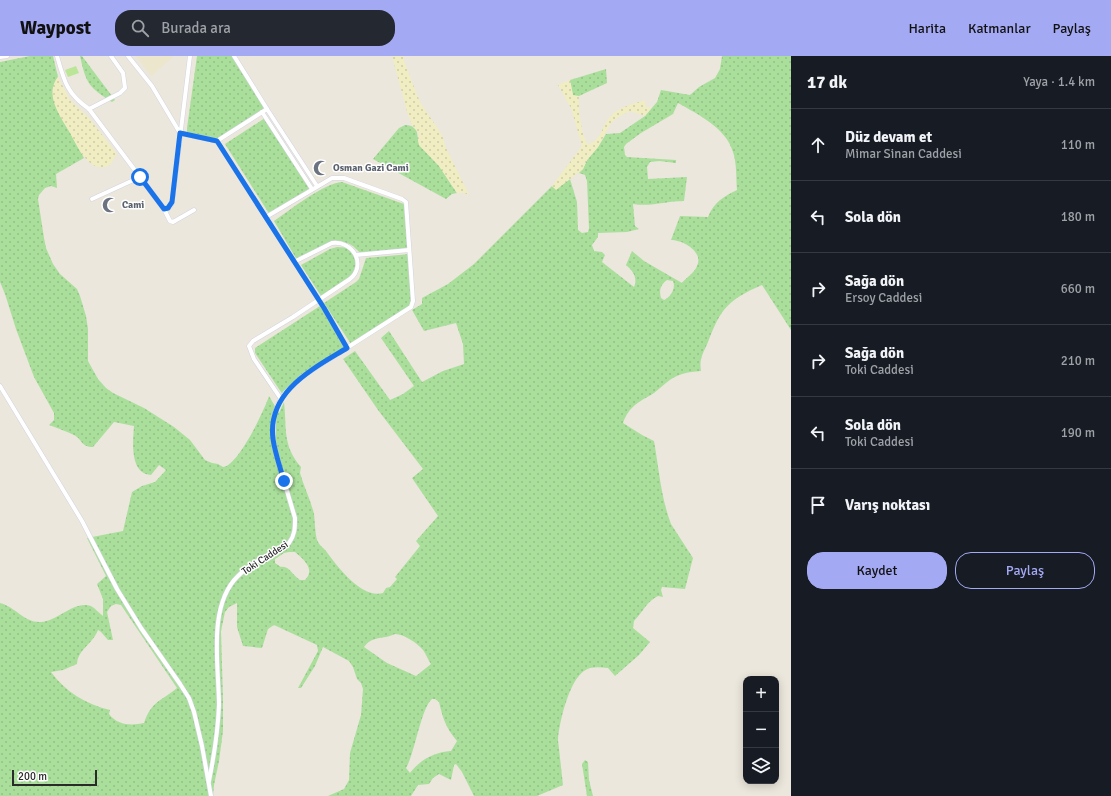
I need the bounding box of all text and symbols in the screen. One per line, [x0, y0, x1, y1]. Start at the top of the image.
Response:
search box [115, 10, 395, 46]
text: Waypost [20, 16, 91, 40]
icon: search [129, 17, 151, 39]
text: Burada ara [161, 19, 231, 37]
text: Harita [908, 20, 946, 37]
text: Katmanlar [968, 20, 1031, 37]
text: Paylaş [1053, 20, 1091, 37]
text: 17 dk [807, 72, 847, 93]
text: Yaya · 1.4 km [1023, 74, 1095, 90]
text: Düz devam et [845, 128, 932, 146]
icon: ahead [807, 134, 829, 156]
text: 110 m [1061, 137, 1095, 153]
text: Mimar Sinan Caddesi [845, 146, 962, 162]
mosque icon: Osman Gazi Cami [312, 159, 330, 177]
place label: Osman Gazi Cami [333, 162, 409, 174]
route start [131, 168, 149, 186]
mosque icon: Cami [101, 196, 119, 214]
place label: Cami [122, 199, 144, 211]
icon: left [807, 206, 829, 228]
text: Sola dön [845, 208, 901, 226]
text: 180 m [1061, 209, 1095, 225]
text: Sağa dön [845, 272, 904, 290]
icon: right [807, 278, 829, 300]
text: 660 m [1061, 281, 1095, 297]
text: Ersoy Caddesi [845, 290, 922, 306]
text: Sağa dön [845, 344, 904, 362]
icon: right [807, 350, 829, 372]
text: 210 m [1061, 353, 1095, 369]
text: Toki Caddesi [845, 362, 914, 378]
text: Sola dön [845, 416, 901, 434]
icon: left [807, 422, 829, 444]
text: 190 m [1061, 425, 1095, 441]
text: Toki Caddesi [845, 434, 914, 450]
route end [275, 472, 293, 490]
icon: arrive [807, 494, 829, 516]
text: Varış noktası [845, 496, 930, 514]
street label: Toki Caddesi [240, 539, 290, 577]
button: Kaydet [807, 552, 947, 589]
button: Paylaş [955, 552, 1095, 589]
map controls [743, 676, 779, 784]
button: + [743, 676, 779, 712]
button: − [743, 712, 779, 748]
button: layers [743, 748, 779, 784]
scale bar [12, 768, 97, 787]
text: 200 m [18, 770, 47, 783]

